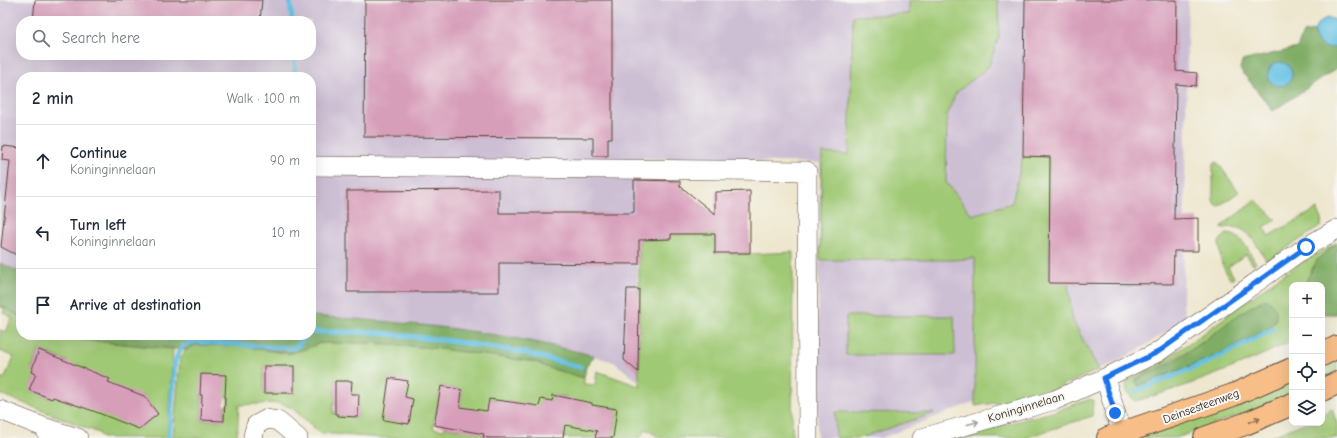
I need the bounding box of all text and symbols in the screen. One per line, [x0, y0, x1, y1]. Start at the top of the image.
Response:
search box [16, 16, 316, 60]
icon: search [30, 27, 52, 49]
text: Search here [62, 29, 140, 47]
text: 2 min [32, 89, 73, 108]
text: Walk · 100 m [227, 91, 300, 106]
text: Continue [70, 144, 127, 162]
icon: ahead [32, 150, 54, 172]
text: 90 m [270, 153, 300, 168]
text: Koninginnelaan [70, 162, 156, 177]
text: Turn left [70, 216, 126, 234]
icon: left [32, 222, 54, 244]
text: 10 m [272, 225, 300, 240]
text: Koninginnelaan [70, 234, 156, 249]
route start [1297, 238, 1315, 256]
map controls [1289, 282, 1325, 426]
button: + [1289, 282, 1325, 318]
icon: arrive [32, 294, 54, 316]
text: Arrive at destination [70, 296, 201, 314]
button: − [1289, 318, 1325, 354]
button: locate [1289, 354, 1325, 390]
street label: Deinsesteenweg [1161, 386, 1241, 426]
street label: Koninginnelaan [986, 389, 1066, 425]
button: layers [1289, 390, 1325, 426]
route end [1106, 404, 1124, 422]
one-way arrow [1249, 415, 1261, 423]
one-way arrow [966, 419, 979, 426]

